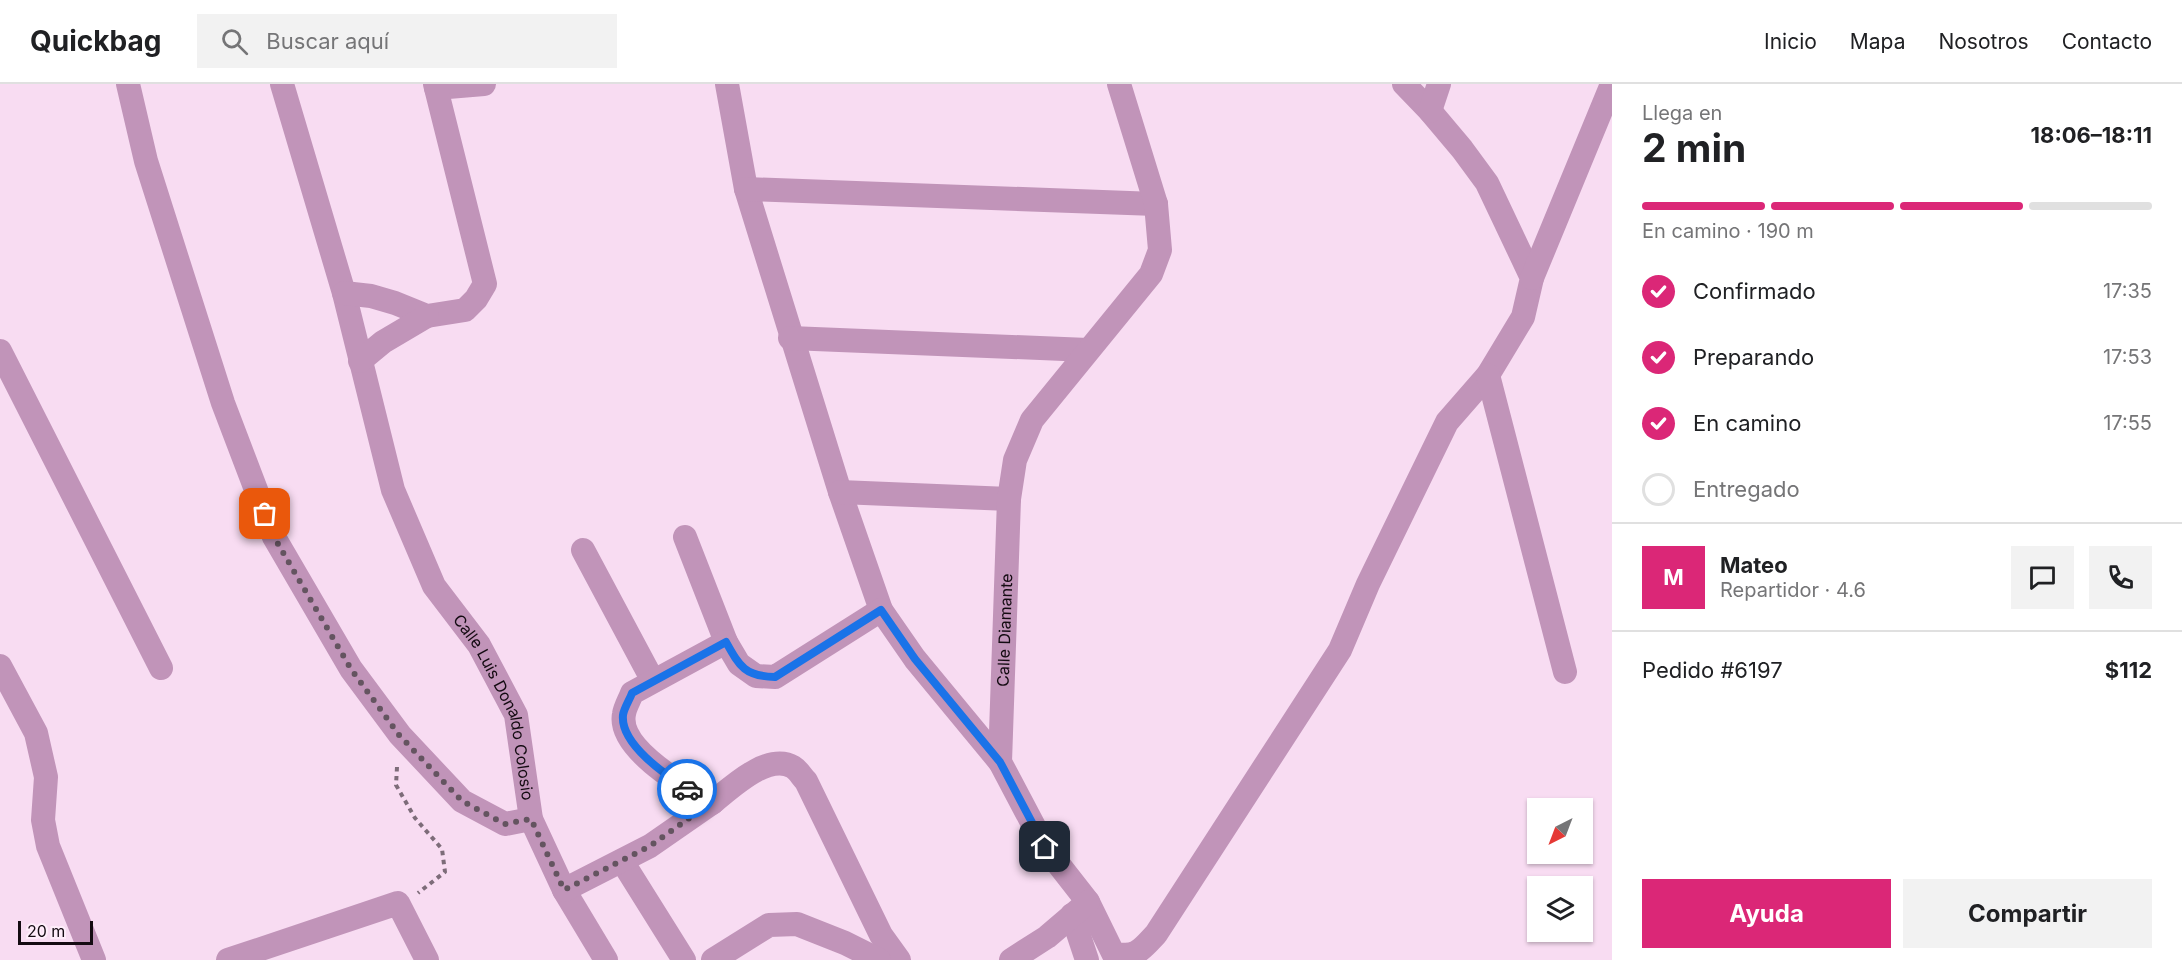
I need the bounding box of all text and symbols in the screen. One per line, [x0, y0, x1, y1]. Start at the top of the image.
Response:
search box [197, 14, 617, 68]
text: Quickbag [30, 24, 161, 58]
icon: search [218, 25, 251, 58]
text: Buscar aquí [266, 28, 389, 54]
text: Inicio [1764, 29, 1817, 54]
text: Mapa [1850, 29, 1905, 54]
text: Nosotros [1938, 29, 2029, 54]
text: Contacto [2062, 29, 2152, 54]
text: Llega en [1642, 101, 1722, 125]
text: 18:06–18:11 [2031, 122, 2152, 148]
text: 2 min [1642, 124, 1746, 171]
text: En camino · 190 m [1642, 219, 1814, 243]
icon: check [1642, 275, 1675, 308]
text: Confirmado [1693, 278, 1816, 304]
text: 17:35 [2103, 279, 2152, 303]
icon: check [1642, 341, 1675, 374]
text: Preparando [1693, 344, 1814, 370]
text: 17:53 [2103, 345, 2152, 369]
icon: check [1642, 407, 1675, 440]
text: En camino [1693, 410, 1801, 436]
text: 17:55 [2103, 411, 2152, 435]
text: Entregado [1693, 476, 1800, 502]
pin [239, 488, 290, 539]
icon: bag [248, 497, 281, 530]
button: chat [2011, 546, 2074, 609]
button: phone [2089, 546, 2152, 609]
text: Mateo [1720, 552, 1788, 578]
text: M [1663, 564, 1684, 590]
street label: Calle Diamante [993, 573, 1016, 687]
text: Repartidor · 4.6 [1720, 578, 1866, 602]
street label: Calle Luis Donaldo Colosio [449, 610, 538, 802]
text: Pedido #6197 [1642, 657, 1783, 683]
text: $112 [2105, 657, 2152, 683]
courier [657, 759, 717, 819]
icon: car [671, 773, 704, 806]
north arrow [1527, 798, 1593, 864]
map controls [1527, 798, 1593, 942]
pin [1019, 821, 1070, 872]
icon: home [1028, 830, 1061, 863]
button: layers [1527, 876, 1593, 942]
button: Ayuda [1642, 879, 1891, 948]
button: Compartir [1903, 879, 2152, 948]
scale bar [18, 918, 93, 946]
text: 20 m [27, 921, 65, 941]

